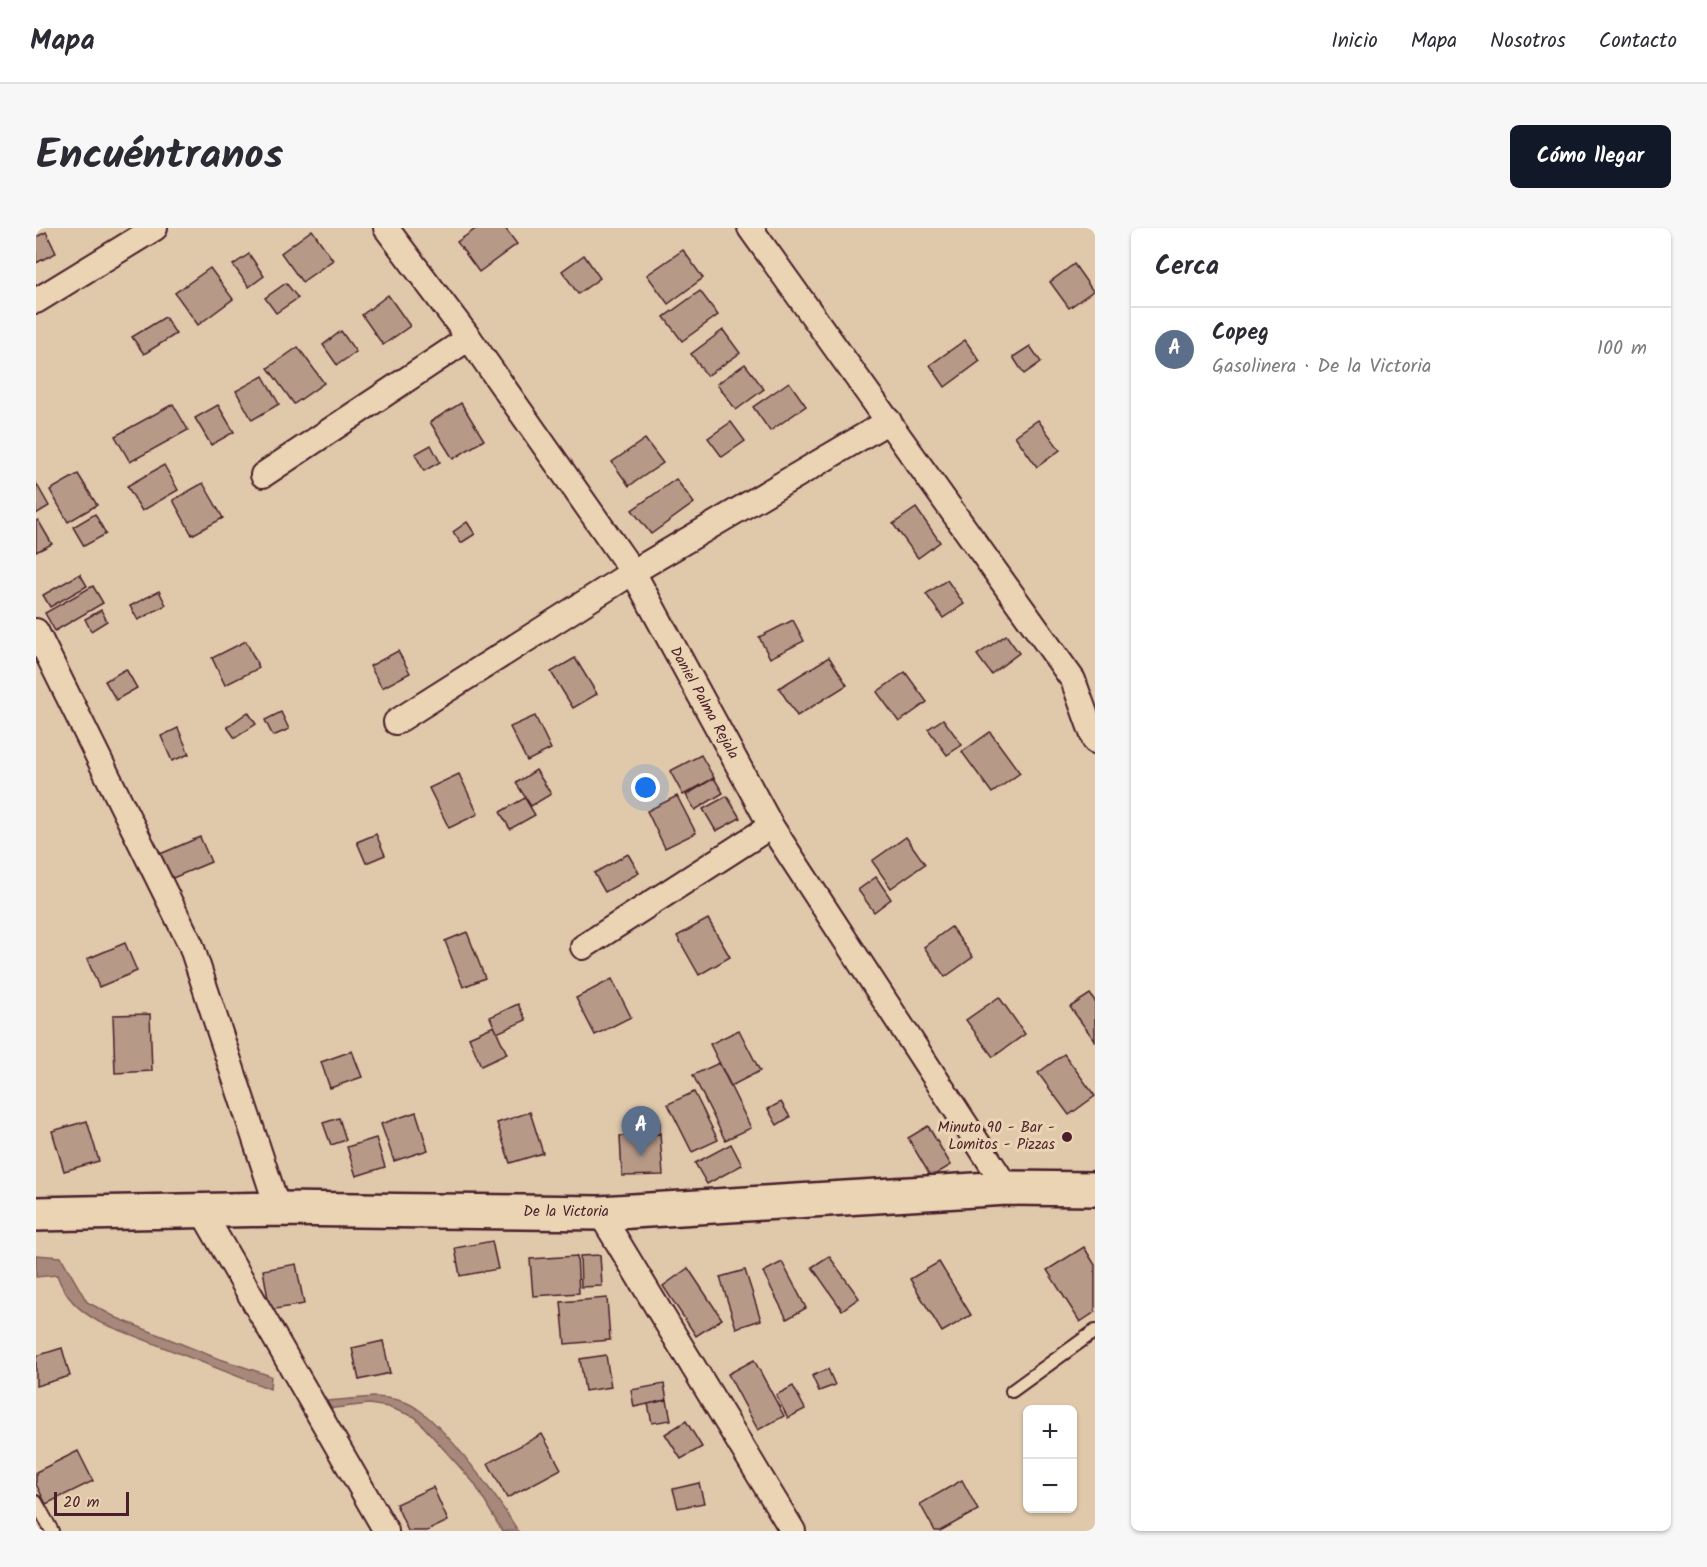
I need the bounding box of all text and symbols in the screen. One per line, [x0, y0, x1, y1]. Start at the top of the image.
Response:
text: Mapa [30, 19, 95, 64]
text: Inicio [1331, 25, 1378, 58]
text: Mapa [1411, 25, 1457, 58]
text: Nosotros [1490, 25, 1566, 58]
text: Contacto [1599, 25, 1677, 58]
text: Encuéntranos [36, 123, 283, 190]
button: Cómo llegar [1510, 125, 1671, 188]
text: Cerca [1155, 246, 1219, 288]
text: Copeg [1212, 316, 1269, 351]
text: A [1168, 333, 1181, 365]
text: 100 m [1597, 333, 1647, 365]
text: Gasolinera · De la Victoria [1212, 351, 1431, 383]
street label: Daniel Palma Rejala [663, 642, 745, 764]
your location [631, 773, 660, 802]
pin: A [622, 1106, 660, 1156]
place label: Minuto 90 - Bar - Lomitos - Pizzas [938, 1116, 1056, 1157]
marker: Minuto 90 - Bar - Lomitos - Pizzas [1060, 1130, 1074, 1144]
street label: De la Victoria [523, 1200, 609, 1224]
map controls [1023, 1405, 1077, 1513]
button: + [1023, 1405, 1077, 1459]
button: − [1023, 1459, 1077, 1513]
scale bar [54, 1489, 129, 1516]
text: 20 m [63, 1490, 99, 1515]

